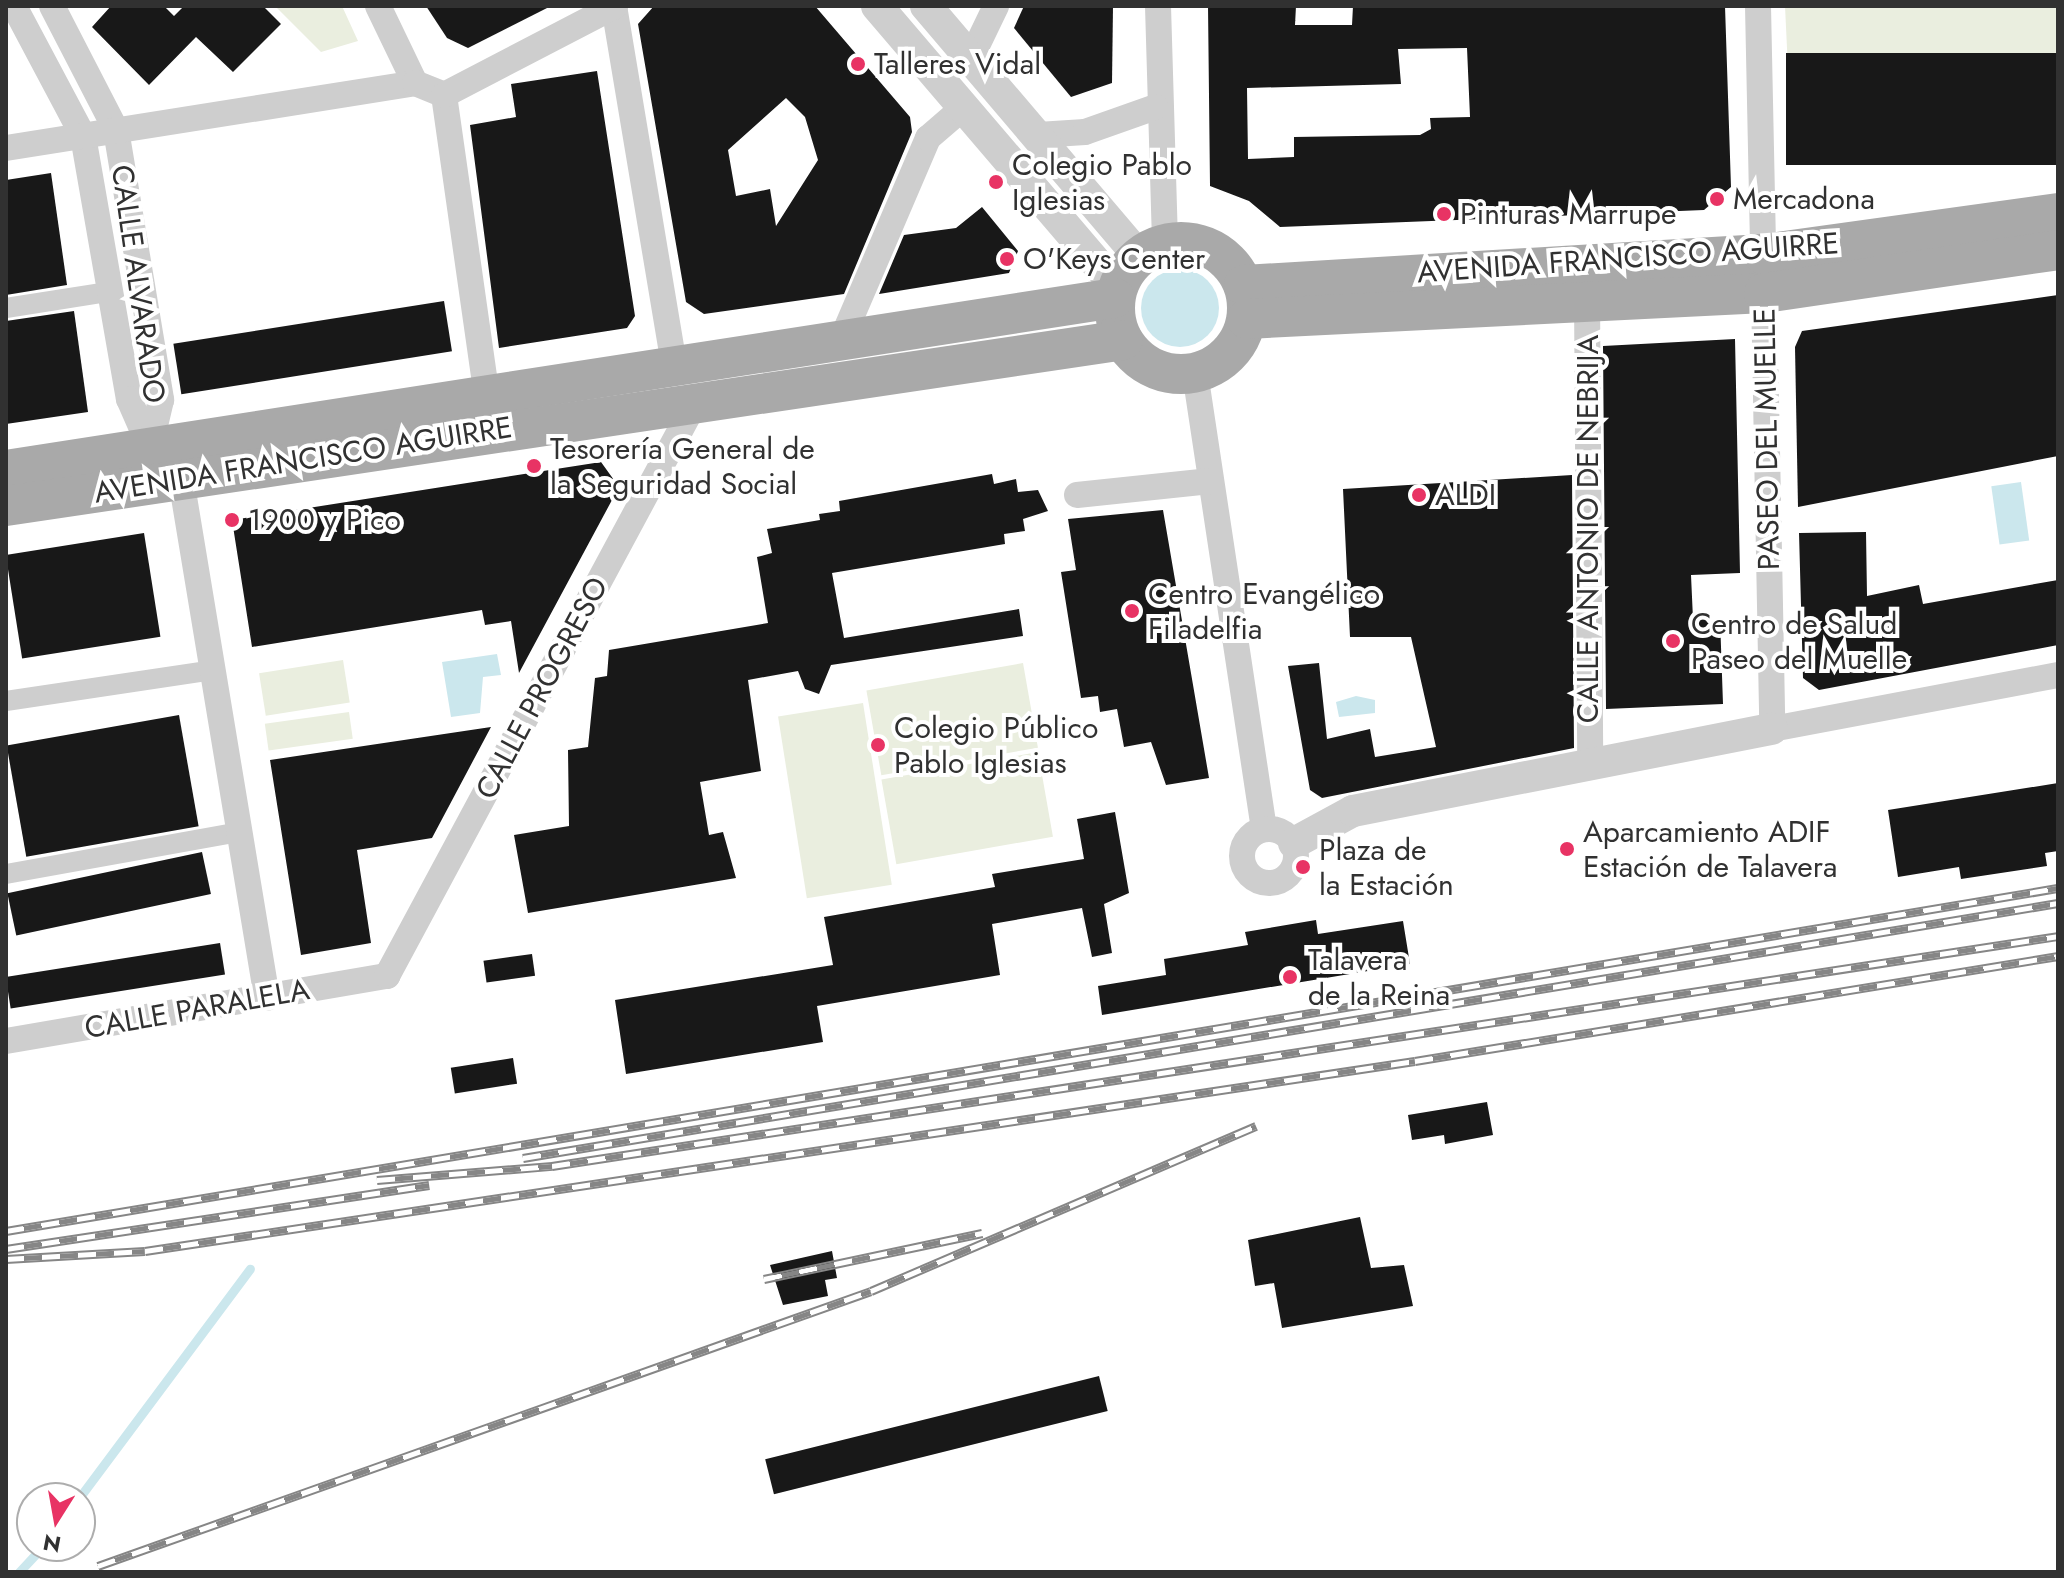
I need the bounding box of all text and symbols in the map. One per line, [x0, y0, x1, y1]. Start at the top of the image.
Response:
place label: Talleres Vidal [874, 46, 1041, 82]
marker: Talleres Vidal [849, 55, 867, 73]
place label: Colegio Pablo Iglesias [1012, 147, 1192, 218]
street label: CALLE ALVARADO [103, 163, 173, 405]
marker: Colegio Pablo Iglesias [987, 173, 1005, 191]
place label: Mercadona [1733, 181, 1875, 217]
marker: Mercadona [1708, 190, 1726, 208]
place label: Pinturas Marrupe [1460, 196, 1676, 232]
marker: Pinturas Marrupe [1435, 205, 1453, 223]
street label: AVENIDA FRANCISCO AGUIRRE [1416, 225, 1840, 291]
place label: O'Keys Center [1023, 241, 1205, 277]
marker: O'Keys Center [998, 250, 1016, 268]
street label: PASEO DEL MUELLE [1747, 308, 1787, 570]
street label: CALLE ANTONIO DE NEBRIJA [1570, 335, 1606, 723]
street label: AVENIDA FRANCISCO AGUIRRE [91, 409, 515, 511]
place label: Tesorería General de la Seguridad Social [550, 431, 815, 502]
marker: Tesorería General de la Seguridad Social [525, 457, 543, 475]
place label: ALDI [1435, 477, 1496, 513]
marker: ALDI [1410, 486, 1428, 504]
place label: 1900 y Pico [248, 502, 401, 538]
marker: 1900 y Pico [223, 511, 241, 529]
street label: CALLE PROGRESO [468, 571, 616, 805]
place label: Centro Evangélico Filadelfia [1148, 576, 1380, 646]
marker: Centro Evangélico Filadelfia [1123, 602, 1141, 620]
place label: Centro de Salud Paseo del Muelle [1691, 606, 1907, 676]
marker: Centro de Salud Paseo del Muelle [1662, 630, 1684, 652]
place label: Colegio Público Pablo Iglesias [894, 710, 1098, 780]
marker: Colegio Público Pablo Iglesias [869, 736, 887, 754]
place label: Aparcamiento ADIF Estación de Talavera [1583, 814, 1838, 884]
place label: Plaza de la Estación [1319, 832, 1454, 902]
marker: Aparcamiento ADIF Estación de Talavera [1558, 840, 1576, 858]
marker: Plaza de la Estación [1294, 858, 1312, 876]
place label: Talavera de la Reina [1308, 942, 1450, 1012]
marker: Talavera de la Reina [1279, 966, 1301, 988]
street label: CALLE PARALELA [82, 972, 312, 1046]
north arrow [16, 1482, 96, 1562]
text: N [40, 1526, 63, 1561]

